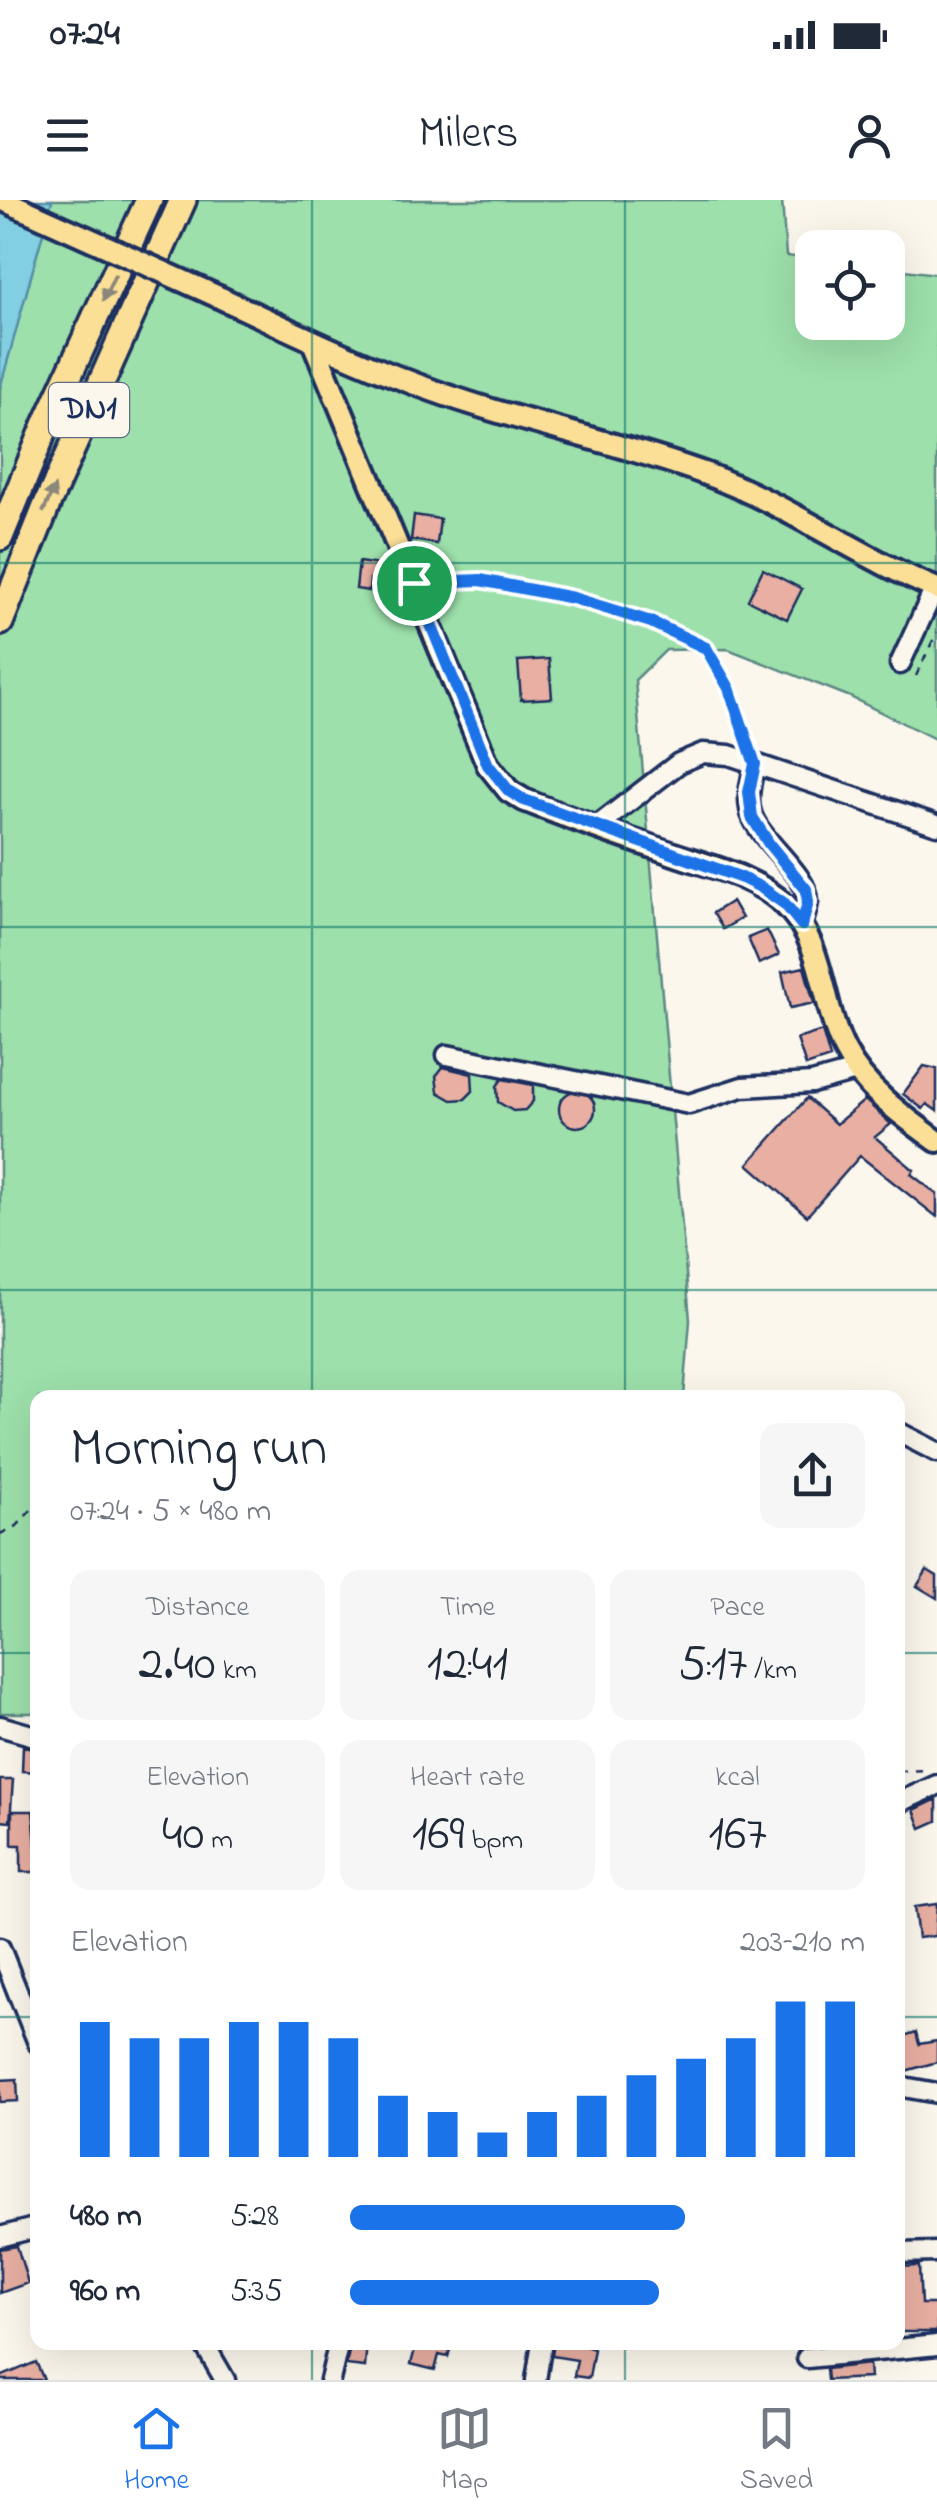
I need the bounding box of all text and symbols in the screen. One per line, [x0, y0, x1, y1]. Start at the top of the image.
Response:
text: 07:24 [50, 7, 120, 63]
text: Milers [419, 102, 519, 168]
icon: menu [40, 108, 95, 163]
icon: person [842, 108, 897, 163]
map controls [795, 230, 905, 340]
button: locate [795, 230, 905, 340]
one-way arrow [100, 274, 117, 303]
road number: DN1 [49, 383, 129, 437]
one-way arrow [41, 484, 57, 514]
pin [372, 541, 457, 626]
icon: arrive [387, 556, 442, 611]
text: Morning run [70, 1411, 327, 1491]
button: share [760, 1423, 865, 1528]
text: 07:24 · 5 × 480 m [70, 1489, 271, 1536]
text: Distance [146, 1588, 249, 1629]
text: Time [440, 1588, 495, 1629]
text: Pace [710, 1588, 765, 1629]
text: 2.40 [138, 1629, 216, 1702]
text: 12:41 [427, 1629, 508, 1702]
text: 5:17 [678, 1629, 747, 1702]
text: km [216, 1651, 257, 1692]
text: /km [747, 1651, 797, 1692]
text: Elevation [146, 1758, 249, 1799]
text: Heart rate [410, 1758, 525, 1799]
text: kcal [715, 1758, 760, 1799]
text: 40 [162, 1799, 204, 1872]
text: 169 [412, 1799, 465, 1872]
text: 167 [708, 1799, 767, 1872]
text: m [204, 1821, 233, 1862]
text: bpm [465, 1821, 523, 1862]
text: Elevation [70, 1920, 188, 1967]
text: 203–210 m [740, 1920, 865, 1967]
text: 480 m [70, 2194, 142, 2241]
text: 5:28 [230, 2194, 279, 2241]
text: 960 m [70, 2269, 140, 2316]
text: 5:35 [230, 2269, 283, 2316]
tab: Home [124, 2401, 189, 2502]
tab: Map [437, 2401, 492, 2502]
tab: Saved [740, 2401, 813, 2502]

